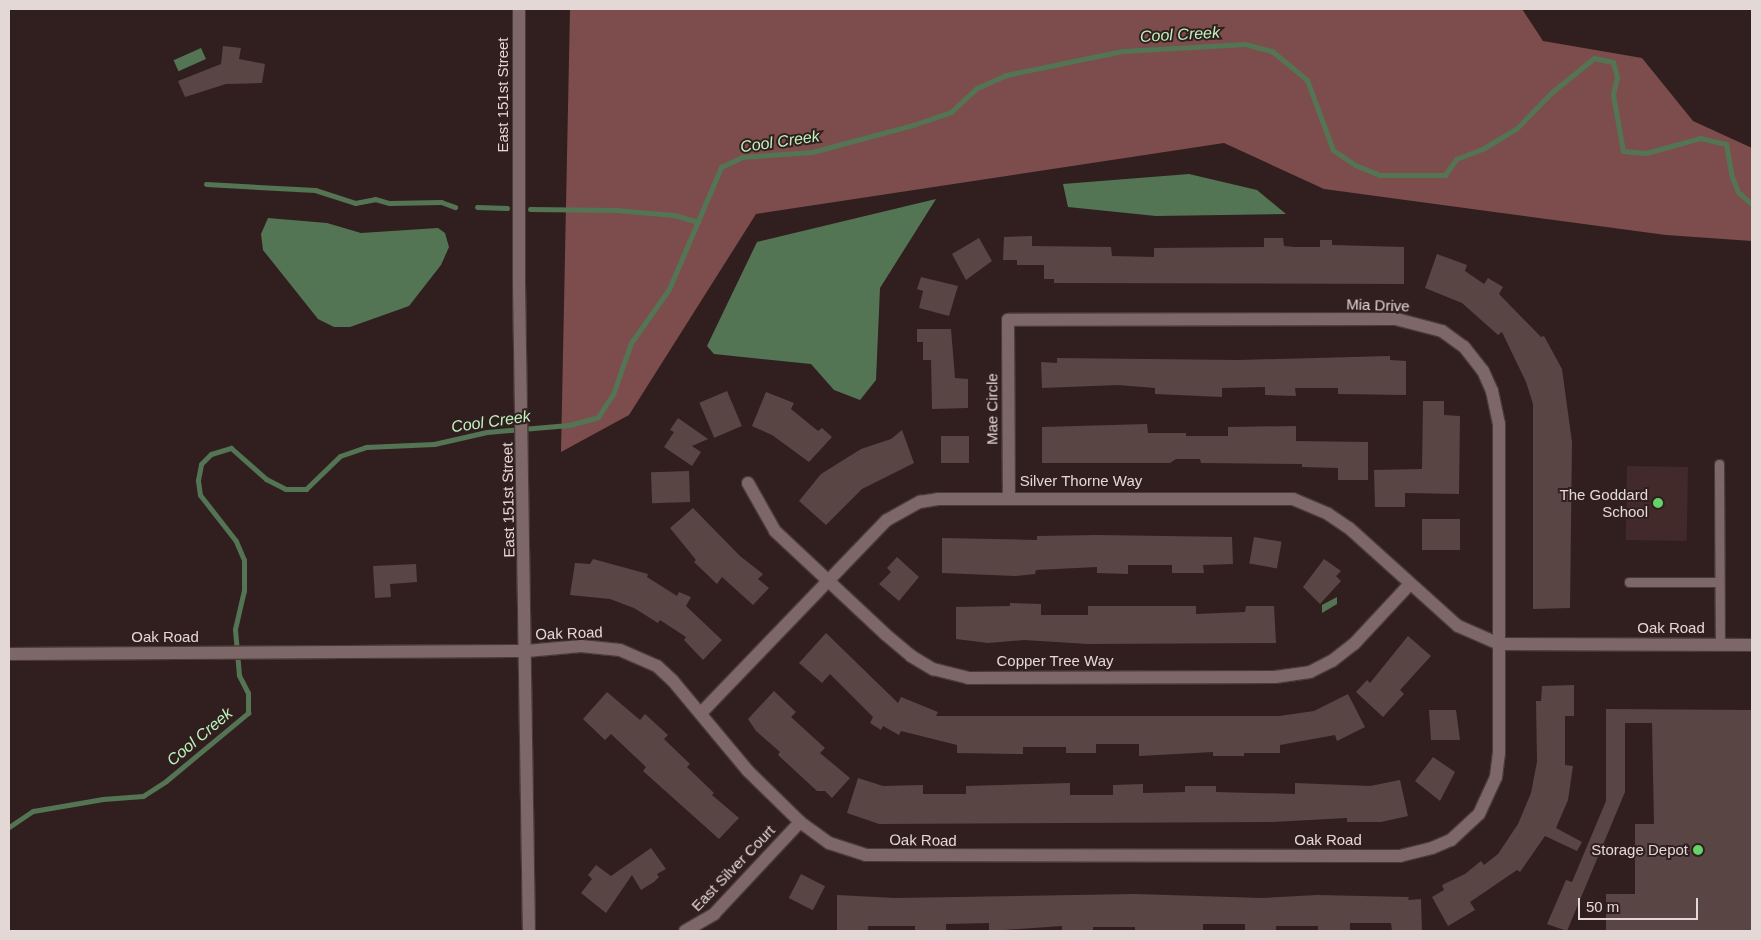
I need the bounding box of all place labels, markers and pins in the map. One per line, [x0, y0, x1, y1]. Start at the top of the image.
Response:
place label: The Goddard School [1560, 485, 1648, 520]
marker: The Goddard School [1652, 497, 1664, 509]
place label: Storage Depot [1591, 841, 1688, 859]
marker: Storage Depot [1692, 844, 1704, 856]

